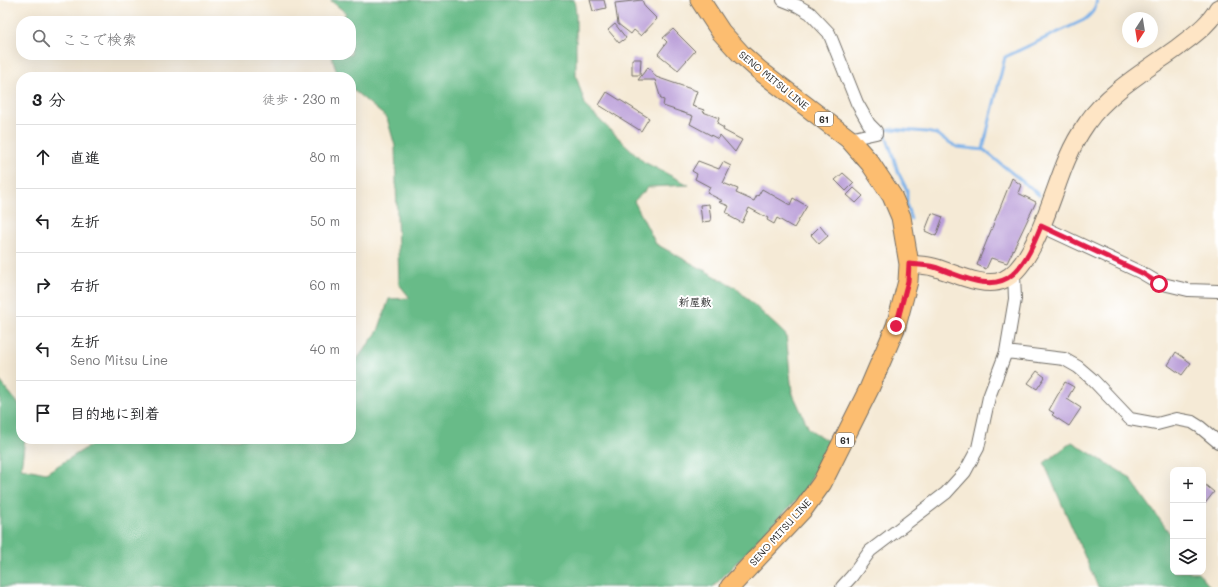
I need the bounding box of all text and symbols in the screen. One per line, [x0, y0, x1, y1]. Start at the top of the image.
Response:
north arrow [1122, 12, 1158, 48]
search box [16, 16, 356, 60]
icon: search [30, 27, 52, 49]
text: ここで検索 [62, 29, 137, 49]
street label: SENO MITSU LINE [736, 47, 812, 113]
text: 3 分 [32, 88, 65, 110]
text: 徒歩 · 230 m [263, 90, 340, 107]
road number: 61 [815, 112, 833, 126]
icon: ahead [32, 146, 54, 168]
text: 直進 [70, 147, 100, 167]
text: 80 m [310, 148, 340, 165]
icon: left [32, 210, 54, 232]
text: 左折 [70, 211, 100, 231]
text: 50 m [310, 212, 340, 229]
icon: right [32, 274, 54, 296]
text: 右折 [70, 275, 100, 295]
route start [1150, 275, 1168, 293]
text: 60 m [310, 276, 340, 293]
district label: 新屋敷 [679, 294, 712, 309]
route end [887, 317, 905, 335]
text: 左折 [70, 331, 100, 351]
icon: left [32, 338, 54, 360]
text: 40 m [310, 340, 340, 357]
text: Seno Mitsu Line [70, 351, 168, 368]
icon: arrive [32, 402, 54, 424]
text: 目的地に到着 [70, 403, 160, 423]
road number: 61 [836, 433, 854, 447]
map controls [1170, 467, 1206, 575]
button: + [1170, 467, 1206, 503]
street label: SENO MITSU LINE [746, 495, 814, 569]
button: − [1170, 503, 1206, 539]
button: layers [1170, 539, 1206, 575]

